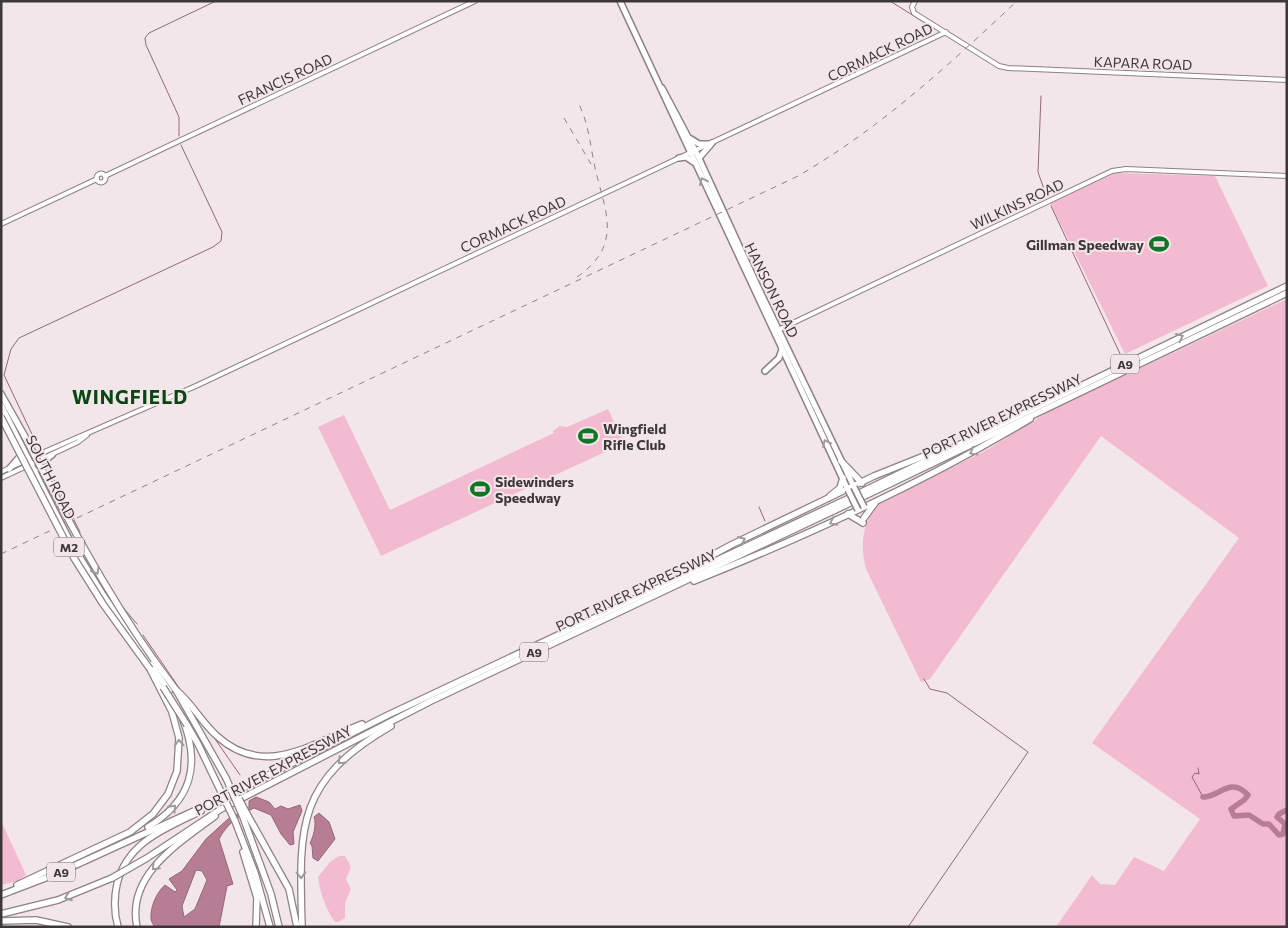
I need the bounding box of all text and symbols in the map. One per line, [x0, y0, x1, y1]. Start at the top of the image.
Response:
street label: CORMACK ROAD [825, 19, 935, 85]
street label: FRANCIS ROAD [235, 50, 335, 108]
street label: KAPARA ROAD [1093, 53, 1193, 73]
street label: WILKINS ROAD [968, 175, 1066, 233]
one-way arrow [699, 177, 709, 186]
street label: CORMACK ROAD [457, 192, 569, 256]
sports icon: Gillman Speedway [1148, 233, 1170, 255]
place label: Gillman Speedway [1026, 236, 1144, 253]
street label: HANSON ROAD [742, 240, 802, 340]
one-way arrow [1175, 333, 1184, 343]
road number: A9 [1111, 354, 1139, 374]
street label: PORT RIVER EXPRESSWAY [919, 370, 1085, 462]
district label: WINGFIELD [72, 385, 188, 408]
place label: Wingfield Rifle Club [603, 420, 666, 453]
sports icon: Wingfield Rifle Club [577, 425, 599, 447]
street label: SOUTH ROAD [23, 432, 79, 522]
one-way arrow [822, 439, 832, 448]
one-way arrow [970, 446, 979, 456]
place label: Sidewinders Speedway [495, 473, 574, 506]
sports icon: Sidewinders Speedway [469, 478, 491, 500]
one-way arrow [829, 515, 838, 526]
one-way arrow [737, 536, 746, 546]
road number: M2 [54, 538, 84, 556]
street label: PORT RIVER EXPRESSWAY [553, 545, 719, 635]
one-way arrow [90, 565, 100, 574]
road number: A9 [520, 642, 548, 662]
street label: PORT RIVER EXPRESSWAY [192, 721, 354, 819]
one-way arrow [173, 739, 184, 747]
one-way arrow [338, 755, 347, 764]
one-way arrow [167, 804, 176, 813]
one-way arrow [151, 861, 160, 870]
road number: A9 [47, 862, 75, 882]
one-way arrow [296, 872, 306, 879]
one-way arrow [64, 891, 72, 901]

